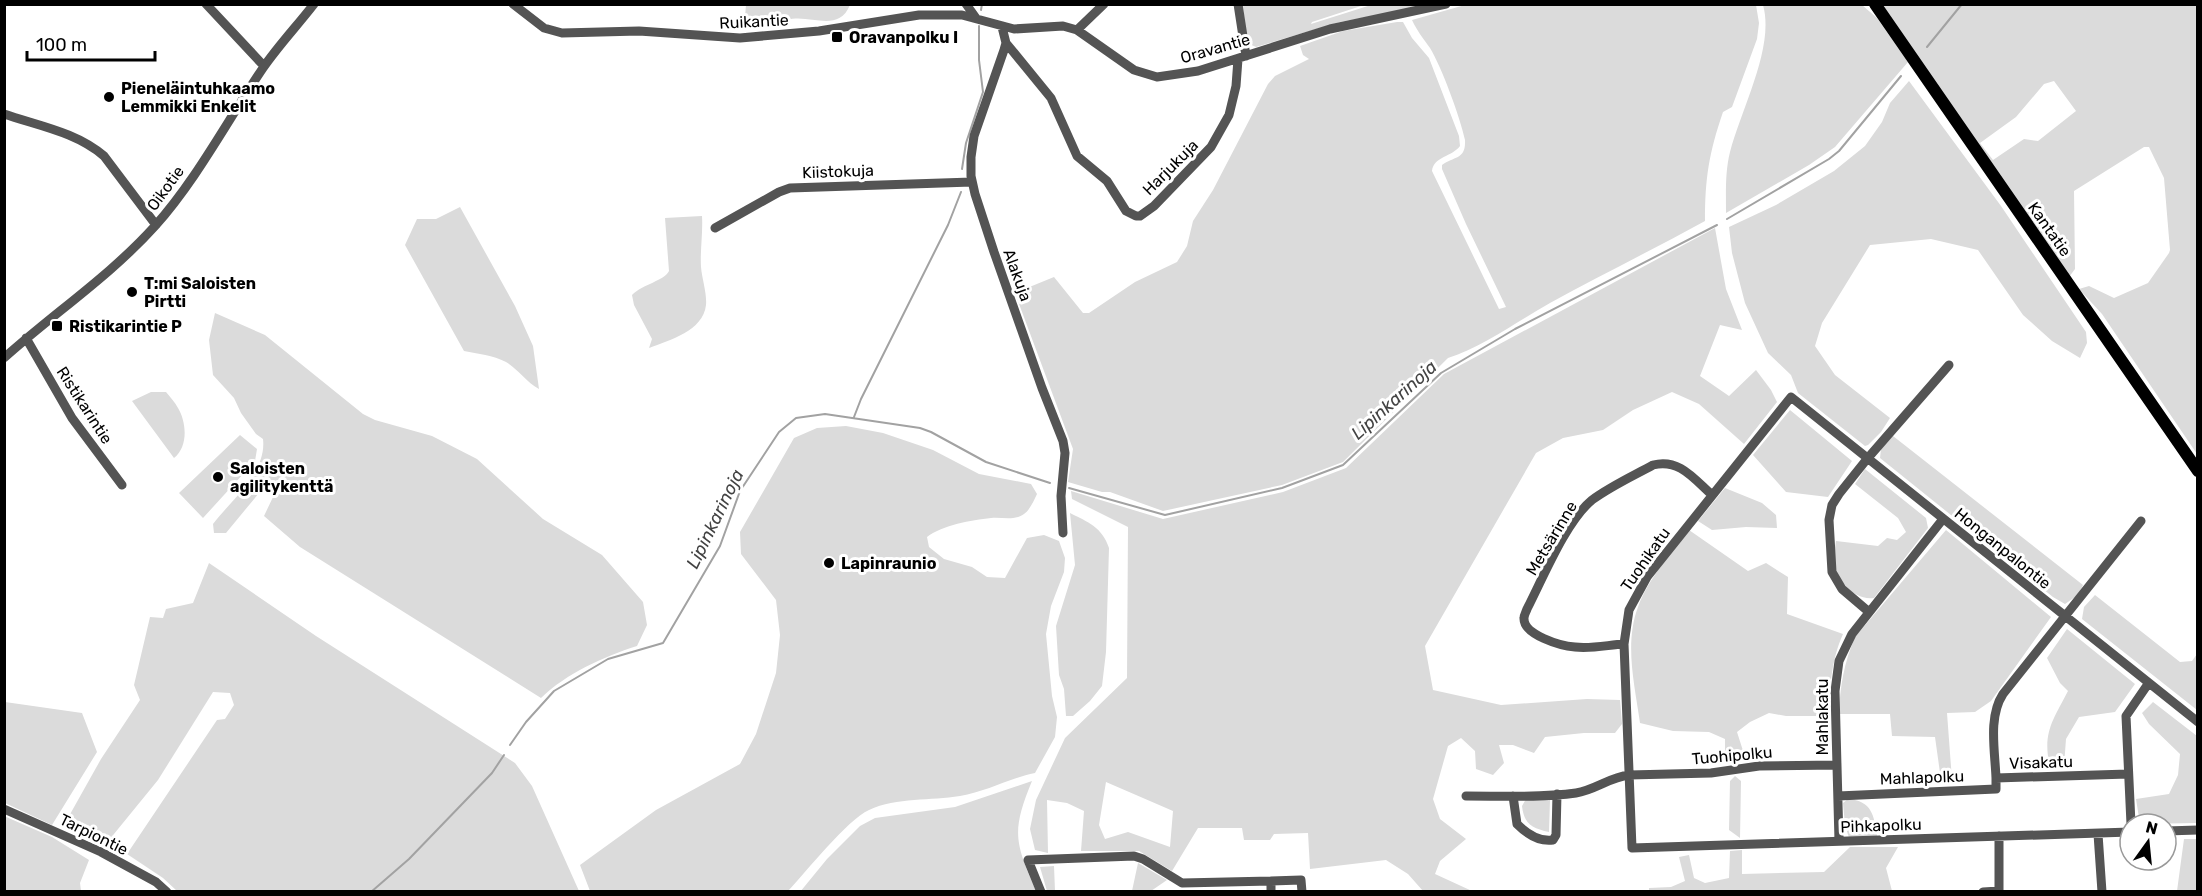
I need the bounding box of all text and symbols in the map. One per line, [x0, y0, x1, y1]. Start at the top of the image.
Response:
street label: Ruikantie [719, 10, 789, 33]
scale bar [27, 24, 154, 62]
place label: Oravanpolku I [849, 28, 958, 47]
street label: Oravantie [1178, 29, 1252, 67]
marker: Oravanpolku I [830, 30, 844, 44]
text: 100 m [36, 34, 87, 56]
place label: Pieneläintuhkaamo Lemmikki Enkelit [121, 79, 275, 116]
marker: Pieneläintuhkaamo Lemmikki Enkelit [102, 90, 116, 104]
street label: Harjukuja [1139, 136, 1202, 199]
street label: Kiistokuja [802, 161, 874, 182]
street label: Oikotie [143, 162, 188, 214]
street label: Kantatie [2024, 198, 2075, 260]
street label: Alakuja [999, 246, 1036, 304]
place label: T:mi Saloisten Pirtti [144, 274, 256, 311]
marker: T:mi Saloisten Pirtti [125, 285, 139, 299]
place label: Ristikarintie P [69, 317, 182, 336]
marker: Ristikarintie P [50, 319, 64, 333]
water label: Lipinkarinoja [1347, 355, 1442, 444]
street label: Ristikarintie [53, 363, 117, 447]
place label: Saloisten agilitykenttä [230, 459, 333, 496]
water label: Lipinkarinoja [681, 465, 749, 572]
marker: Saloisten agilitykenttä [211, 470, 225, 484]
street label: Metsärinne [1522, 498, 1581, 579]
street label: Honganpalontie [1951, 504, 2055, 593]
street label: Tuohikatu [1617, 524, 1674, 595]
place label: Lapinraunio [841, 554, 937, 573]
marker: Lapinraunio [822, 556, 836, 570]
street label: Mahlakatu [1813, 679, 1832, 755]
street label: Tuohipolku [1691, 743, 1773, 768]
street label: Visakatu [2009, 752, 2073, 773]
street label: Mahlapolku [1879, 767, 1965, 788]
street label: Tarpiontie [56, 810, 131, 859]
north arrow [2118, 812, 2178, 872]
street label: Pihkapolku [1840, 815, 1922, 836]
text: N [2144, 817, 2160, 839]

